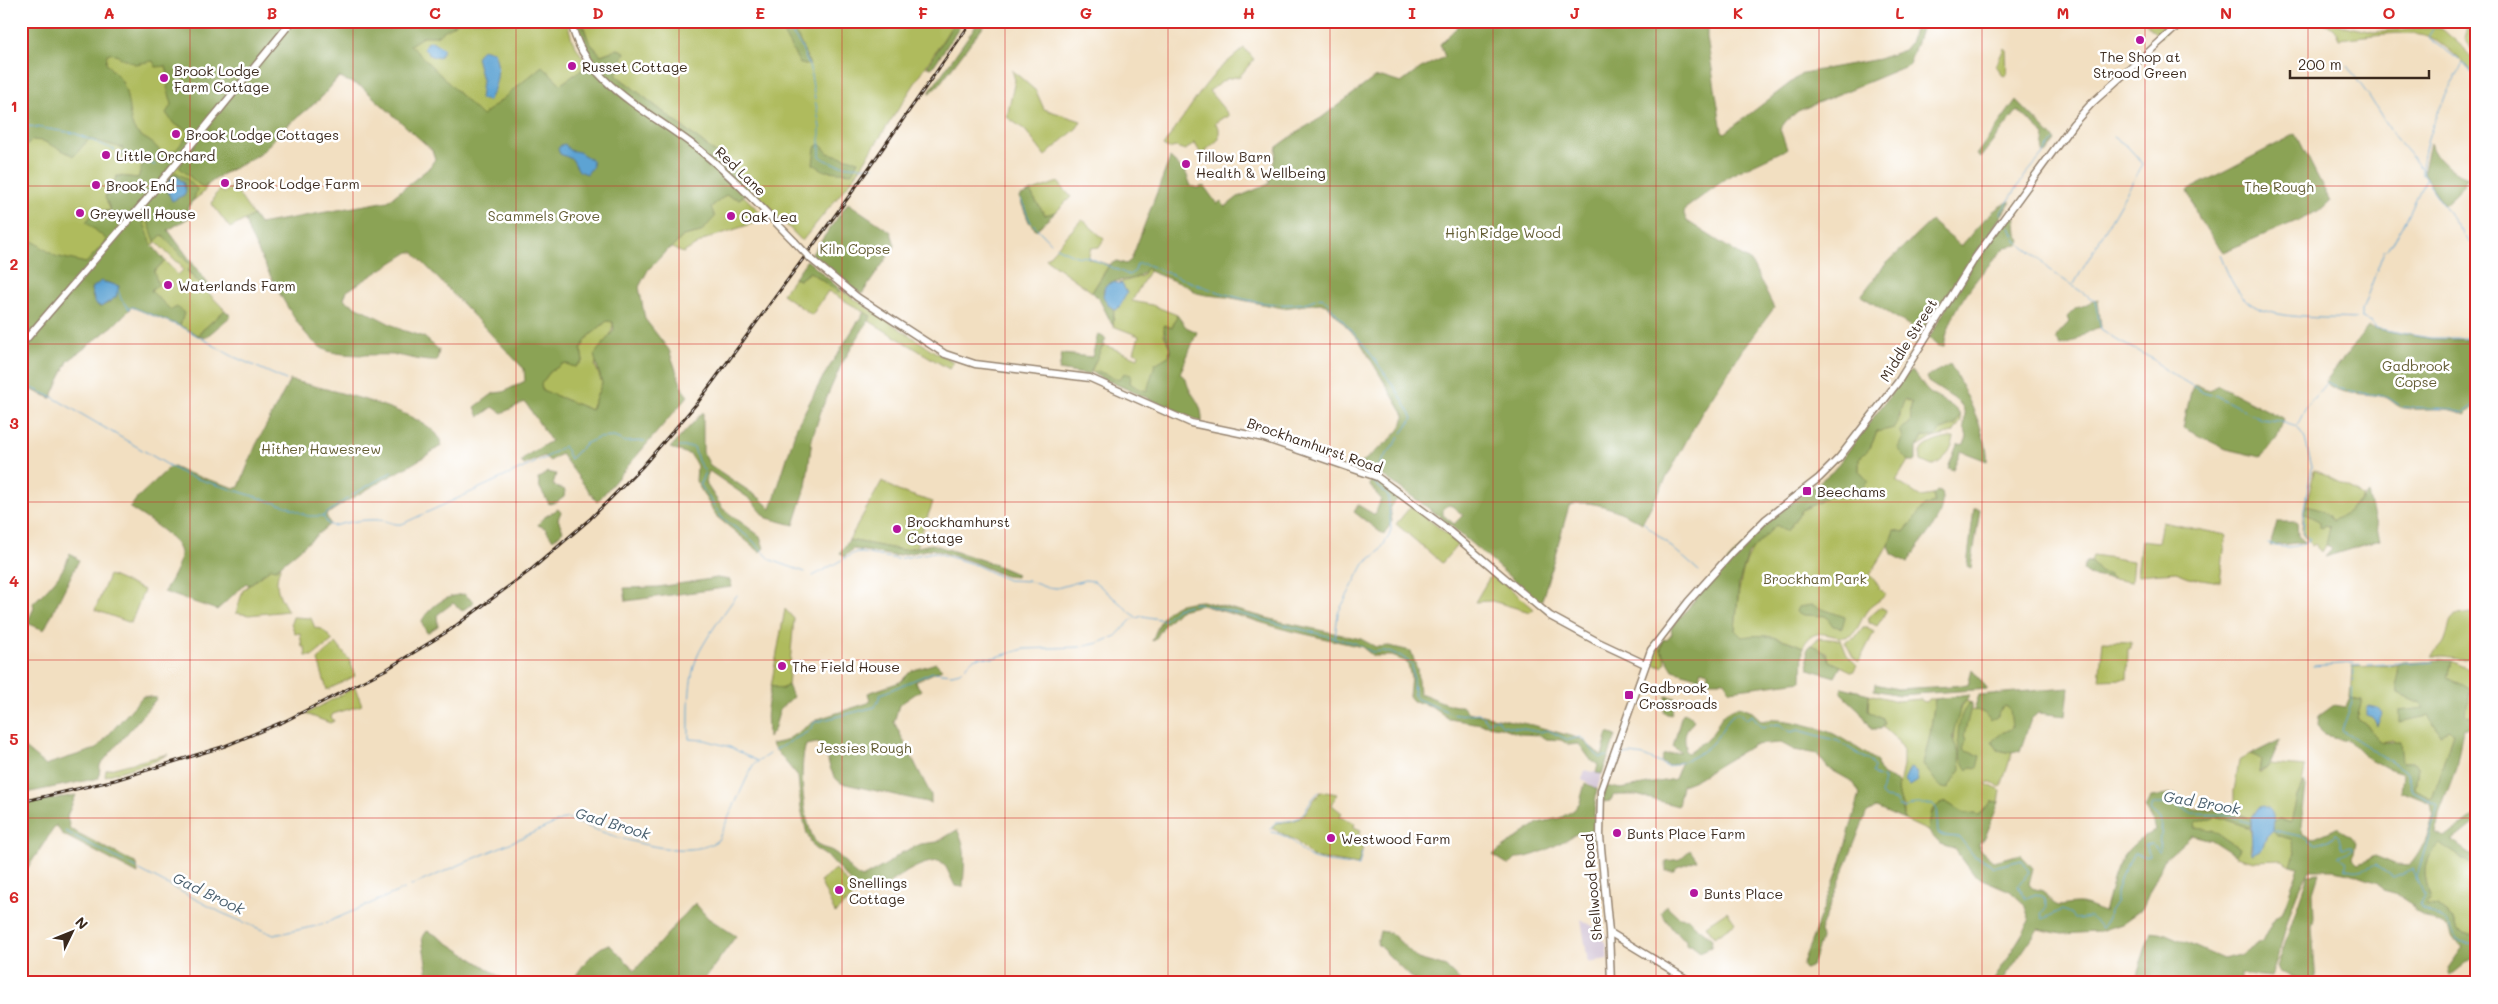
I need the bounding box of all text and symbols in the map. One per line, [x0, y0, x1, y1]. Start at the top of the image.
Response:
text: A [103, 2, 115, 23]
text: B [267, 2, 277, 23]
text: C [429, 2, 441, 23]
text: D [592, 2, 604, 23]
text: E [755, 2, 765, 23]
text: F [918, 2, 928, 23]
text: G [1080, 2, 1092, 23]
text: H [1243, 2, 1255, 23]
text: I [1408, 2, 1416, 23]
text: J [1570, 2, 1580, 23]
text: K [1733, 2, 1743, 23]
text: L [1895, 2, 1905, 23]
text: M [2057, 2, 2069, 23]
text: N [2220, 2, 2232, 23]
text: O [2383, 2, 2396, 23]
marker: The Shop at Strood Green [2134, 34, 2146, 46]
place label: The Shop at Strood Green [2093, 47, 2187, 82]
scale bar [2290, 48, 2429, 80]
text: 200 m [2298, 54, 2342, 74]
place label: Russet Cottage [582, 57, 688, 76]
marker: Russet Cottage [566, 60, 578, 72]
place label: Brook Lodge Farm Cottage [174, 61, 269, 96]
marker: Brook Lodge Farm Cottage [158, 72, 170, 84]
text: 1 [10, 95, 18, 116]
place label: Brook Lodge Cottages [186, 125, 339, 144]
marker: Brook Lodge Cottages [170, 128, 182, 140]
street label: Red Lane [712, 142, 770, 200]
place label: Little Orchard [116, 146, 216, 165]
place label: Tillow Barn Health & Wellbeing [1196, 147, 1326, 182]
marker: Little Orchard [100, 149, 112, 161]
marker: Tillow Barn Health & Wellbeing [1180, 158, 1192, 170]
place label: Brook Lodge Farm [235, 174, 360, 193]
place label: Brook End [106, 176, 175, 195]
marker: Brook Lodge Farm [219, 177, 231, 189]
park label: The Rough [2244, 177, 2314, 196]
marker: Brook End [90, 179, 102, 191]
place label: Greywell House [90, 204, 196, 223]
park label: Scammels Grove [488, 206, 600, 225]
marker: Greywell House [74, 207, 86, 219]
place label: Oak Lea [741, 207, 797, 226]
marker: Oak Lea [725, 210, 737, 222]
park label: High Ridge Wood [1445, 223, 1561, 242]
park label: Kiln Copse [820, 239, 890, 258]
text: 2 [10, 253, 19, 274]
place label: Waterlands Farm [178, 276, 296, 295]
marker: Waterlands Farm [162, 279, 174, 291]
street label: Middle Street [1875, 295, 1941, 385]
park label: Gadbrook Copse [2382, 356, 2450, 391]
text: 3 [9, 412, 19, 433]
street label: Brockhamhurst Road [1245, 413, 1386, 477]
park label: Hither Hawesrew [261, 439, 381, 458]
place label: Beechams [1817, 482, 1886, 501]
marker: Beechams [1801, 485, 1813, 497]
place label: Brockhamhurst Cottage [907, 512, 1010, 547]
marker: Brockhamhurst Cottage [891, 523, 903, 535]
park label: Brockham Park [1763, 569, 1867, 588]
text: 4 [9, 570, 19, 591]
place label: The Field House [792, 657, 900, 676]
marker: The Field House [776, 660, 788, 672]
place label: Gadbrook Crossroads [1639, 678, 1718, 713]
marker: Gadbrook Crossroads [1623, 689, 1635, 701]
text: 5 [9, 728, 19, 749]
park label: Jessies Rough [816, 738, 912, 757]
water label: Gad Brook [2162, 785, 2243, 819]
water label: Gad Brook [573, 802, 654, 844]
place label: Bunts Place Farm [1627, 824, 1745, 843]
marker: Bunts Place Farm [1611, 827, 1623, 839]
place label: Westwood Farm [1341, 829, 1450, 848]
marker: Westwood Farm [1325, 832, 1337, 844]
street label: Shellwood Road [1578, 833, 1606, 941]
water label: Gad Brook [170, 867, 249, 919]
place label: Snellings Cottage [849, 873, 907, 908]
marker: Snellings Cottage [833, 884, 845, 896]
place label: Bunts Place [1704, 884, 1783, 903]
text: 6 [9, 886, 19, 907]
marker: Bunts Place [1688, 887, 1700, 899]
north arrow [48, 906, 98, 956]
text: N [71, 912, 92, 933]

